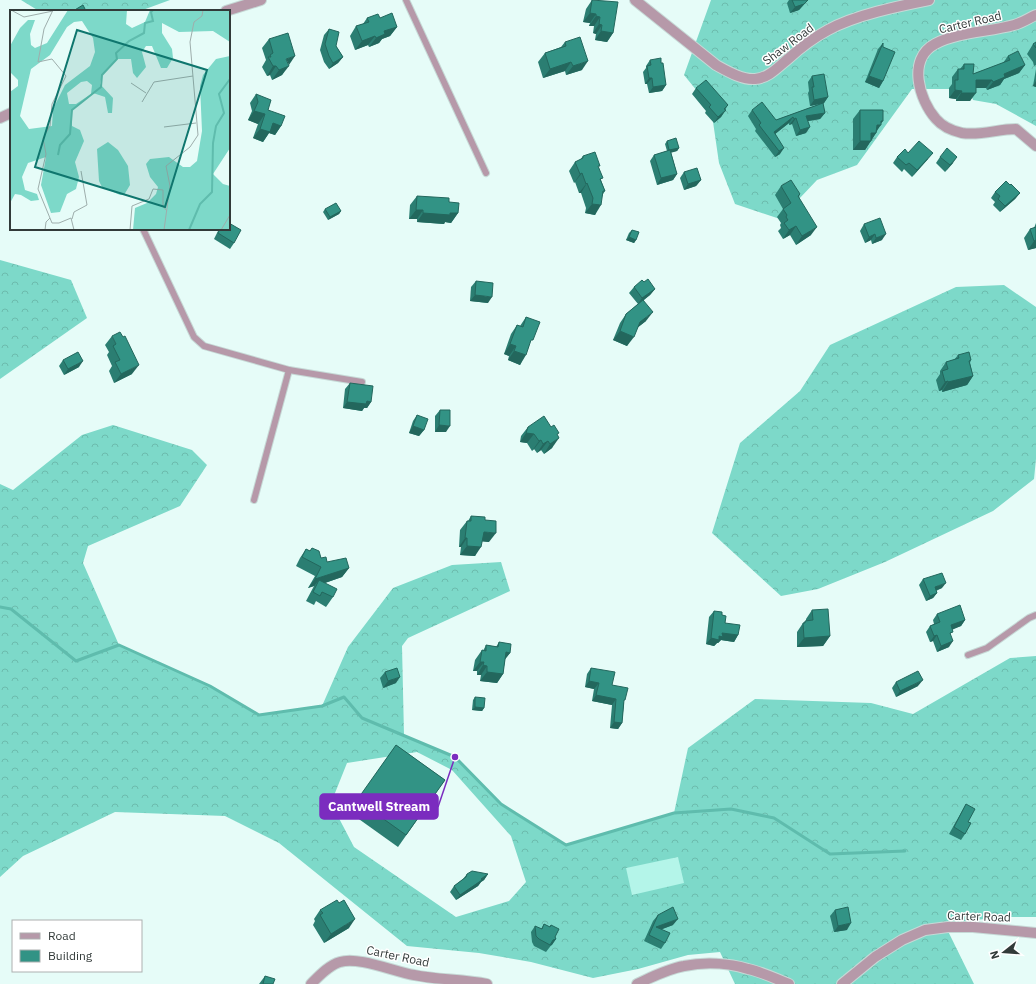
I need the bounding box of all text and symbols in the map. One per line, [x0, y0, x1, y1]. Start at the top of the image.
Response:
street label: Carter Road [937, 8, 1003, 36]
inset map [10, 10, 230, 230]
street label: Shaw Road [760, 20, 816, 68]
callout: Cantwell Stream [320, 794, 438, 819]
text: Cantwell Stream [328, 798, 430, 815]
street label: Carter Road [947, 907, 1011, 925]
legend [12, 920, 142, 972]
text: Road [48, 928, 76, 943]
north arrow [984, 932, 1024, 972]
street label: Carter Road [365, 942, 431, 970]
text: Building [48, 948, 93, 963]
text: N [987, 949, 1002, 961]

